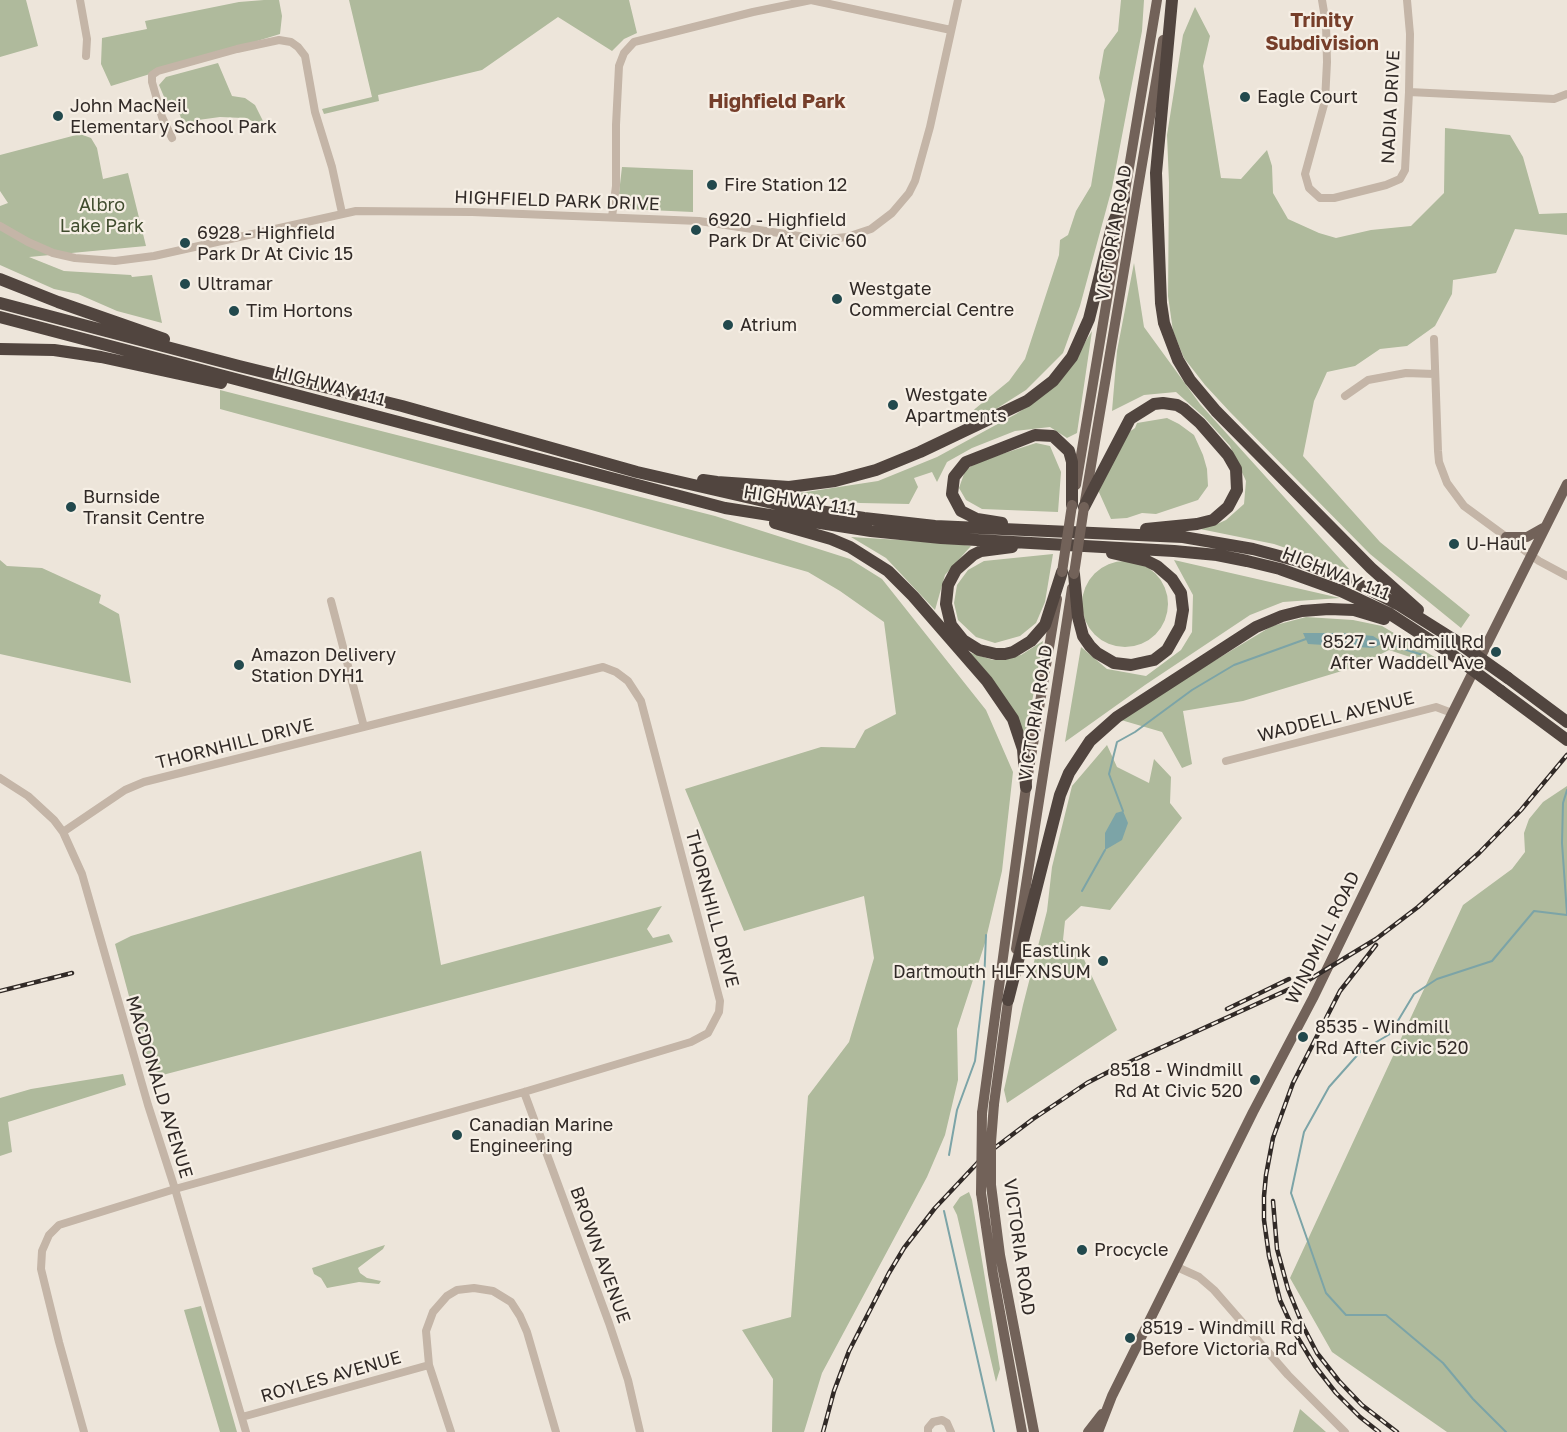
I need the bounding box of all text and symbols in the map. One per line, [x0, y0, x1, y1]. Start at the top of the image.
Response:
district label: Trinity Subdivision [1265, 9, 1379, 56]
street label: NADIA DRIVE [1377, 49, 1405, 165]
place label: Eagle Court [1257, 86, 1358, 108]
district label: Highfield Park [708, 90, 846, 114]
marker: Eagle Court [1238, 90, 1252, 104]
place label: John MacNeil Elementary School Park [70, 95, 277, 138]
marker: John MacNeil Elementary School Park [51, 109, 65, 123]
street label: VICTORIA ROAD [1091, 163, 1137, 303]
place label: Fire Station 12 [724, 174, 847, 196]
marker: Fire Station 12 [705, 178, 719, 192]
street label: HIGHFIELD PARK DRIVE [454, 187, 660, 215]
park label: Albro Lake Park [60, 194, 144, 236]
place label: 6920 - Highfield Park Dr At Civic 60 [708, 209, 867, 252]
place label: 6928 - Highfield Park Dr At Civic 15 [197, 222, 353, 264]
marker: 6920 - Highfield Park Dr At Civic 60 [689, 223, 703, 237]
marker: 6928 - Highfield Park Dr At Civic 15 [178, 236, 192, 250]
place label: Ultramar [197, 273, 273, 295]
marker: Ultramar [178, 277, 192, 291]
place label: Westgate Commercial Centre [849, 278, 1014, 320]
marker: Westgate Commercial Centre [830, 292, 844, 306]
place label: Tim Hortons [246, 300, 353, 322]
marker: Tim Hortons [227, 304, 241, 318]
place label: Atrium [740, 314, 797, 336]
marker: Atrium [721, 318, 735, 332]
street label: HIGHWAY 111 [272, 361, 388, 411]
place label: Westgate Apartments [905, 384, 1007, 426]
marker: Westgate Apartments [886, 398, 900, 412]
street label: HIGHWAY 111 [742, 481, 858, 521]
place label: Burnside Transit Centre [83, 486, 205, 528]
marker: Burnside Transit Centre [64, 500, 78, 514]
place label: U-Haul [1466, 533, 1526, 555]
marker: U-Haul [1447, 537, 1461, 551]
street label: HIGHWAY 111 [1279, 543, 1393, 605]
place label: 8527 - Windmill Rd After Waddell Ave [1323, 631, 1484, 674]
street label: VICTORIA ROAD [1015, 643, 1057, 783]
place label: Amazon Delivery Station DYH1 [251, 644, 396, 686]
marker: 8527 - Windmill Rd After Waddell Ave [1489, 645, 1503, 659]
marker: Amazon Delivery Station DYH1 [232, 658, 246, 672]
street label: WADDELL AVENUE [1255, 687, 1417, 747]
street label: THORNHILL DRIVE [154, 714, 316, 774]
street label: THORNHILL DRIVE [681, 828, 743, 990]
street label: WINDMILL ROAD [1281, 868, 1365, 1008]
place label: Eastlink Dartmouth HLFXNSUM [893, 940, 1091, 982]
marker: Eastlink Dartmouth HLFXNSUM [1096, 954, 1110, 968]
street label: MACDONALD AVENUE [121, 993, 197, 1181]
place label: 8535 - Windmill Rd After Civic 520 [1315, 1016, 1469, 1058]
marker: 8535 - Windmill Rd After Civic 520 [1296, 1030, 1310, 1044]
place label: 8518 - Windmill Rd At Civic 520 [1110, 1059, 1243, 1102]
marker: 8518 - Windmill Rd At Civic 520 [1248, 1073, 1262, 1087]
place label: Canadian Marine Engineering [469, 1114, 613, 1156]
marker: Canadian Marine Engineering [450, 1128, 464, 1142]
street label: VICTORIA ROAD [999, 1177, 1039, 1317]
street label: BROWN AVENUE [565, 1184, 635, 1326]
place label: Procycle [1094, 1239, 1168, 1261]
marker: Procycle [1075, 1243, 1089, 1257]
place label: 8519 - Windmill Rd Before Victoria Rd [1142, 1317, 1303, 1360]
marker: 8519 - Windmill Rd Before Victoria Rd [1123, 1331, 1137, 1345]
street label: ROYLES AVENUE [258, 1347, 404, 1407]

